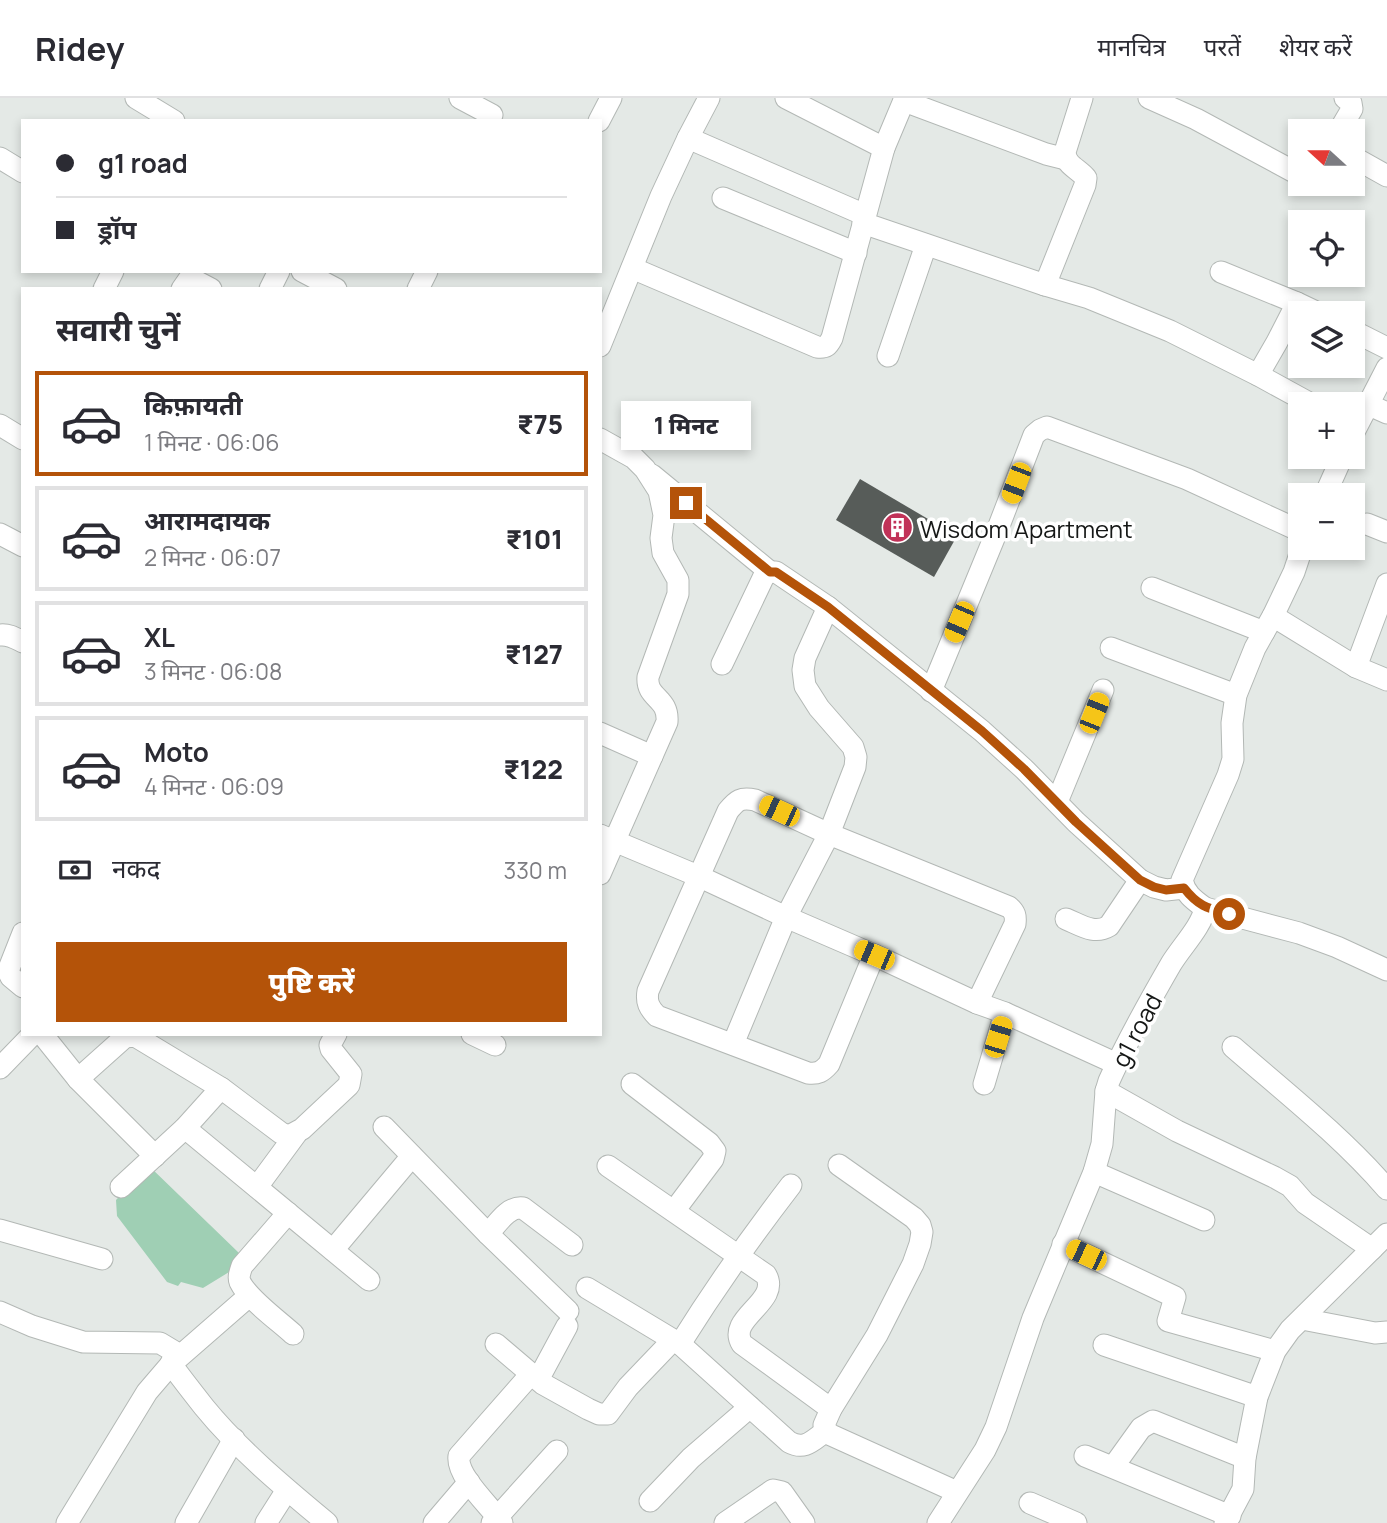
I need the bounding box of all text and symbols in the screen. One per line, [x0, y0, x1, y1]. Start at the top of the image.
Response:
text: Ridey [35, 26, 124, 71]
text: मानचित्र [1097, 30, 1166, 63]
text: परतें [1204, 30, 1241, 63]
text: शेयर करें [1279, 30, 1352, 63]
north arrow [1288, 119, 1365, 196]
map controls [1288, 119, 1365, 560]
text: g1 road [98, 145, 188, 181]
button: locate [1288, 210, 1365, 287]
text: ड्रॉप [98, 211, 136, 247]
button: layers [1288, 301, 1365, 378]
text: सवारी चुनें [56, 307, 180, 351]
text: किफ़ायती [144, 387, 243, 423]
icon: car [60, 392, 123, 455]
button: + [1288, 392, 1365, 469]
callout: 1 मिनट [621, 402, 751, 450]
text: ₹75 [517, 406, 563, 442]
text: 1 मिनट [654, 409, 718, 441]
text: 1 मिनट · 06:06 [144, 426, 280, 458]
car [999, 460, 1034, 506]
button: − [1288, 483, 1365, 560]
route end [670, 487, 702, 519]
text: आरामदायक [144, 502, 270, 538]
icon: car [60, 507, 123, 570]
building icon: Wisdom Apartment [880, 511, 914, 545]
place label: Wisdom Apartment [920, 512, 1133, 545]
text: ₹101 [506, 521, 563, 557]
text: 2 मिनट · 06:07 [144, 541, 281, 573]
car [942, 599, 977, 645]
text: XL [144, 619, 175, 655]
icon: car [60, 622, 123, 685]
text: ₹127 [505, 636, 563, 672]
text: 3 मिनट · 06:08 [144, 655, 282, 687]
car [1077, 690, 1112, 736]
text: Moto [144, 734, 209, 770]
icon: car [60, 737, 123, 800]
text: ₹122 [504, 751, 563, 787]
text: 4 मिनट · 06:09 [144, 770, 284, 802]
car [756, 793, 803, 829]
text: नकद [112, 850, 160, 886]
icon: cash [56, 851, 94, 889]
text: 330 m [503, 854, 567, 886]
route start [1213, 898, 1245, 930]
car [851, 937, 898, 973]
button: पुष्टि करें [56, 942, 567, 1022]
street label: g1 road [1103, 988, 1169, 1072]
car [982, 1014, 1015, 1060]
car [1063, 1237, 1110, 1273]

